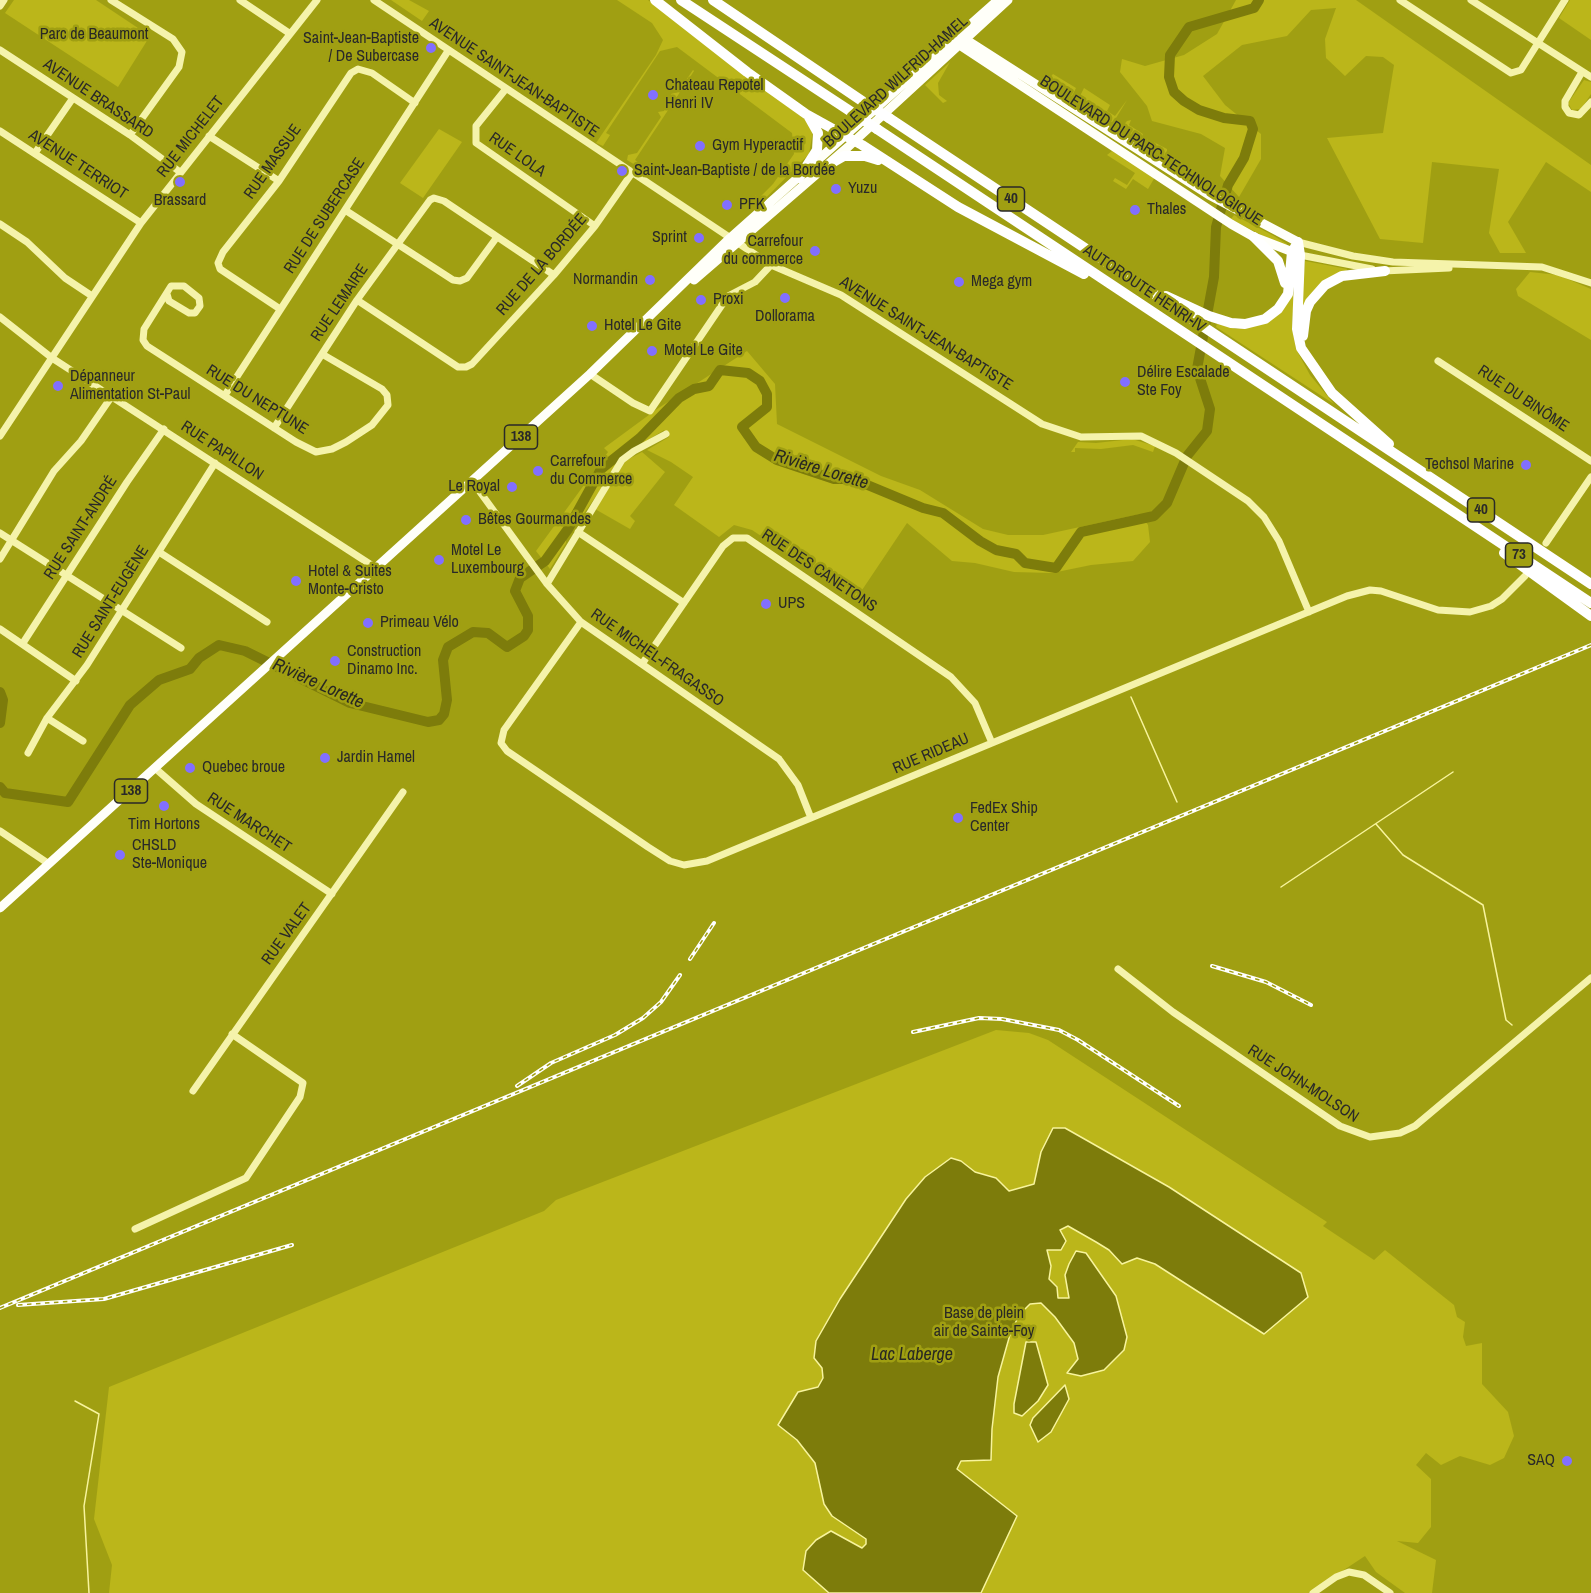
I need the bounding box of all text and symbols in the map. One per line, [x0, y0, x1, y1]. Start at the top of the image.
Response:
street label: BOULEVARD WILFRID-HAMEL [820, 12, 972, 152]
street label: AVENUE SAINT-JEAN-BAPTISTE [426, 14, 602, 142]
park label: Parc de Beaumont [40, 25, 148, 45]
place label: Saint-Jean-Baptiste / De Subercase [303, 29, 419, 67]
marker: Saint-Jean-Baptiste / De Subercase [424, 41, 438, 55]
street label: AVENUE BRASSARD [39, 55, 157, 143]
street label: BOULEVARD DU PARC-TECHNOLOGIQUE [1036, 72, 1266, 230]
place label: Chateau Repotel Henri IV [665, 76, 763, 114]
marker: Chateau Repotel Henri IV [646, 88, 660, 102]
street label: RUE MICHELET [153, 93, 229, 181]
street label: RUE MASSUE [240, 121, 306, 203]
street label: AVENUE TERRIOT [25, 126, 131, 204]
street label: RUE LOLA [485, 129, 549, 181]
place label: Gym Hyperactif [712, 136, 803, 156]
marker: Gym Hyperactif [693, 139, 707, 153]
street label: RUE DE SUBERCASE [280, 155, 370, 277]
place label: Saint-Jean-Baptiste / de la Bordée [634, 161, 835, 181]
marker: Saint-Jean-Baptiste / de la Bordée [615, 164, 629, 178]
marker: Brassard [173, 175, 187, 189]
place label: Yuzu [848, 179, 877, 199]
marker: Yuzu [829, 182, 843, 196]
road number: 40 [998, 187, 1024, 211]
place label: Brassard [154, 191, 206, 211]
place label: PFK [739, 195, 765, 215]
marker: PFK [720, 198, 734, 212]
place label: Thales [1147, 200, 1186, 220]
marker: Thales [1128, 203, 1142, 217]
street label: RUE DE LA BORDÉE [493, 210, 591, 320]
place label: Sprint [652, 228, 687, 248]
marker: Sprint [692, 231, 706, 245]
place label: Carrefour du commerce [724, 232, 803, 270]
street label: AUTOROUTE HENRI-IV [1079, 241, 1209, 337]
marker: Carrefour du commerce [808, 244, 822, 258]
street label: RUE LEMAIRE [307, 261, 373, 345]
place label: Normandin [573, 270, 638, 290]
place label: Mega gym [971, 272, 1032, 292]
marker: Normandin [643, 273, 657, 287]
street label: AVENUE SAINT-JEAN-BAPTISTE [836, 273, 1016, 395]
marker: Mega gym [952, 275, 966, 289]
place label: Proxi [713, 290, 744, 310]
marker: Dollorama [778, 291, 792, 305]
marker: Proxi [694, 293, 708, 307]
place label: Dollorama [755, 307, 815, 327]
place label: Hotel Le Gite [604, 316, 681, 336]
marker: Hotel Le Gite [585, 319, 599, 333]
place label: Motel Le Gite [664, 341, 743, 361]
marker: Motel Le Gite [645, 344, 659, 358]
street label: RUE DU NEPTUNE [202, 361, 312, 439]
street label: RUE DU BINÔME [1474, 361, 1572, 437]
place label: Délire Escalade Ste Foy [1137, 363, 1230, 401]
place label: Dépanneur Alimentation St-Paul [70, 367, 190, 405]
marker: Délire Escalade Ste Foy [1118, 375, 1132, 389]
marker: Dépanneur Alimentation St-Paul [51, 379, 65, 393]
street label: RUE PAPILLON [177, 417, 267, 485]
road number: 138 [504, 425, 538, 449]
water label: Rivière Lorette [771, 445, 871, 495]
place label: Carrefour du Commerce [550, 452, 632, 490]
place label: Techsol Marine [1425, 455, 1514, 475]
marker: Techsol Marine [1519, 458, 1533, 472]
marker: Carrefour du Commerce [531, 464, 545, 478]
street label: RUE SAINT-ANDRÉ [40, 473, 122, 583]
place label: Le Royal [448, 477, 500, 497]
marker: Le Royal [505, 480, 519, 494]
road number: 40 [1468, 498, 1494, 522]
place label: Bêtes Gourmandes [478, 510, 591, 530]
marker: Bêtes Gourmandes [459, 513, 473, 527]
street label: RUE DES CANETONS [758, 525, 880, 617]
place label: Motel Le Luxembourg [451, 541, 524, 579]
street label: RUE SAINT-EUGÈNE [69, 542, 153, 662]
road number: 73 [1506, 543, 1532, 567]
marker: Motel Le Luxembourg [432, 553, 446, 567]
place label: Hotel & Suites Monte-Cristo [308, 562, 392, 600]
marker: Hotel & Suites Monte-Cristo [289, 574, 303, 588]
place label: UPS [778, 594, 805, 614]
marker: UPS [759, 597, 773, 611]
street label: RUE MICHEL-FRAGASSO [587, 605, 727, 711]
place label: Primeau Vélo [380, 613, 459, 633]
marker: Primeau Vélo [361, 616, 375, 630]
place label: Construction Dinamo Inc. [347, 642, 421, 680]
water label: Rivière Lorette [269, 654, 367, 714]
marker: Construction Dinamo Inc. [328, 654, 342, 668]
street label: RUE RIDEAU [890, 729, 972, 779]
place label: Jardin Hamel [337, 748, 415, 768]
marker: Jardin Hamel [318, 751, 332, 765]
place label: Quebec broue [202, 758, 285, 778]
marker: Quebec broue [183, 761, 197, 775]
road number: 138 [114, 779, 148, 803]
street label: RUE MARCHET [203, 789, 295, 857]
marker: Tim Hortons [157, 799, 171, 813]
place label: FedEx Ship Center [970, 799, 1038, 837]
marker: FedEx Ship Center [951, 811, 965, 825]
place label: Tim Hortons [128, 815, 200, 835]
place label: CHSLD Ste-Monique [132, 836, 207, 874]
marker: CHSLD Ste-Monique [113, 848, 127, 862]
street label: RUE VALET [258, 899, 316, 969]
street label: RUE JOHN-MOLSON [1244, 1041, 1362, 1127]
park label: Base de plein air de Sainte-Foy [934, 1304, 1034, 1342]
water label: Lac Laberge [871, 1344, 953, 1366]
place label: SAQ [1527, 1451, 1555, 1471]
marker: SAQ [1560, 1454, 1574, 1468]

